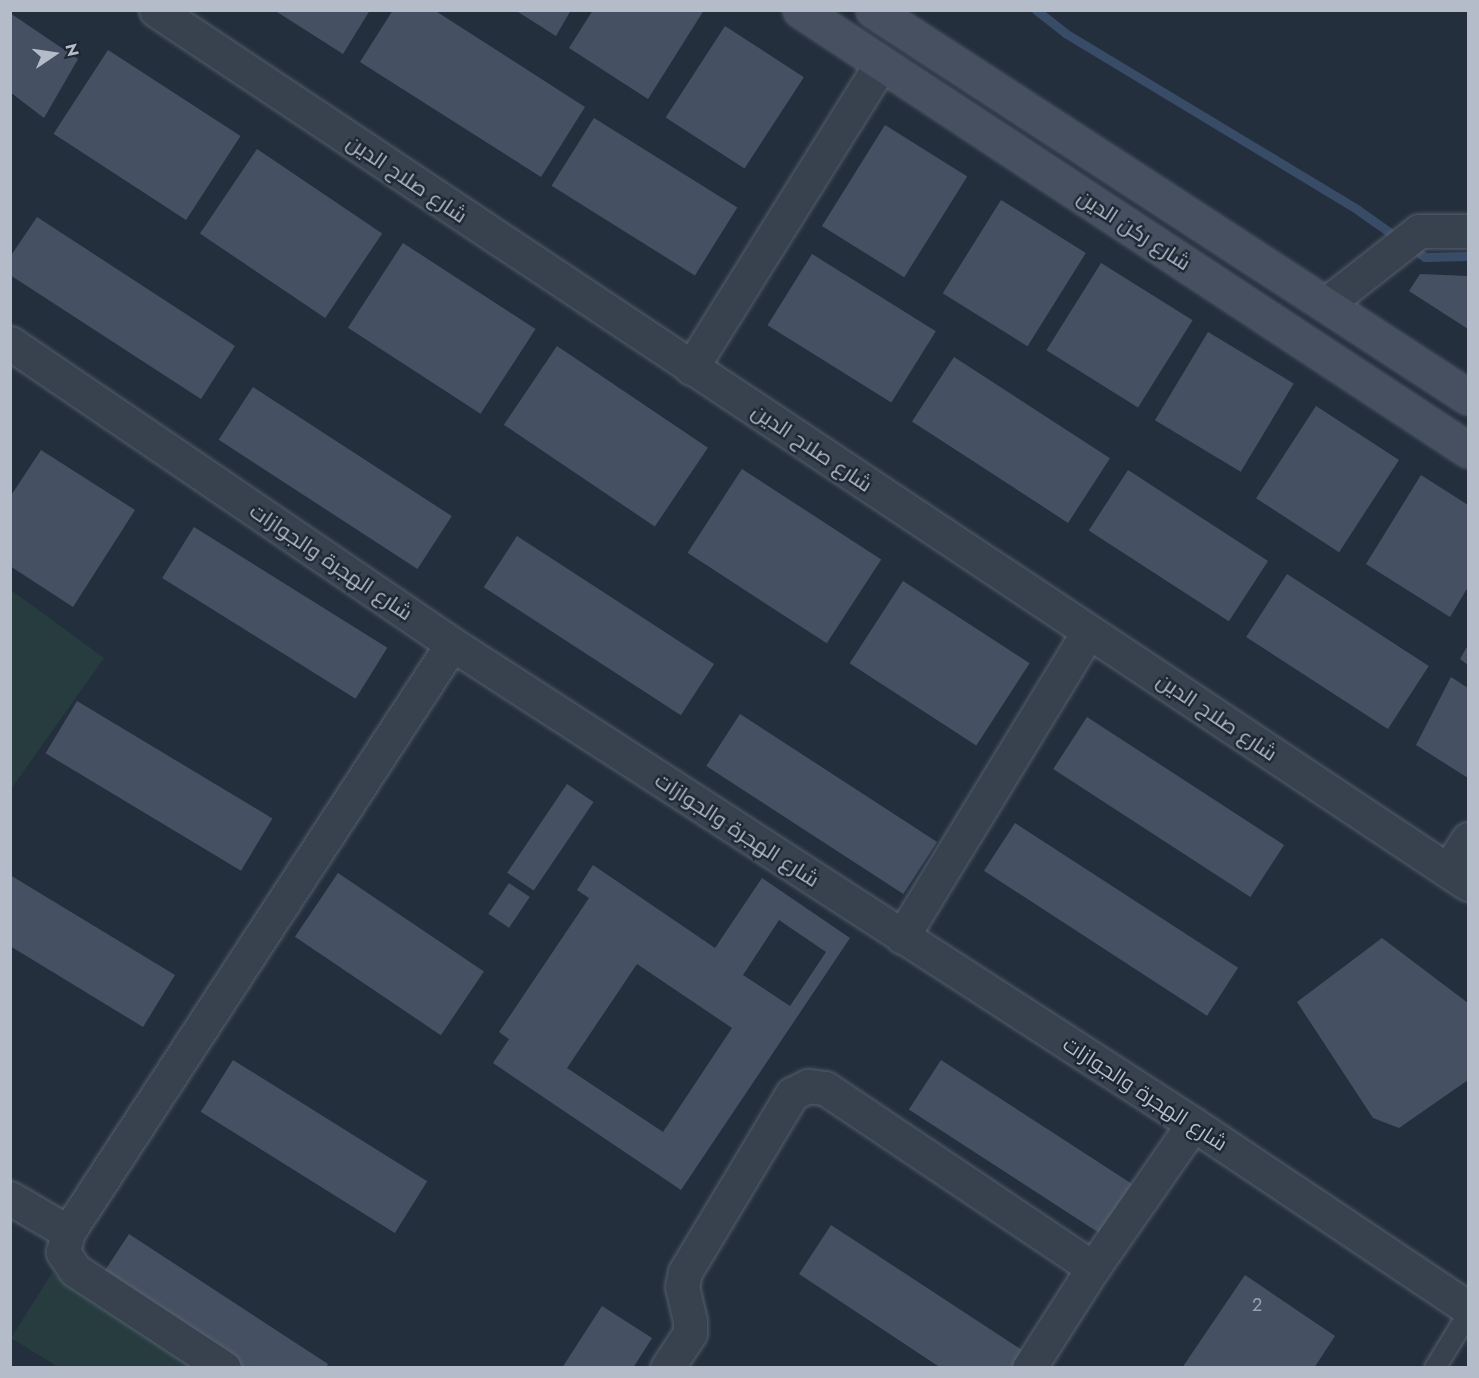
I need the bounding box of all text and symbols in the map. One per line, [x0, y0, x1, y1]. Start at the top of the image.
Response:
north arrow [24, 24, 84, 84]
text: N [59, 41, 85, 59]
street label: شارع صلاح الدين [342, 129, 472, 229]
street label: شارع ركن الدين [1073, 184, 1195, 276]
street label: شارع صلاح الدين [747, 398, 877, 498]
street label: شارع الهجرة والجوازات [245, 498, 417, 626]
street label: شارع صلاح الدين [1152, 667, 1282, 767]
street label: شارع الهجرة والجوازات [650, 767, 824, 893]
street label: شارع الهجرة والجوازات [1058, 1031, 1232, 1157]
house number: 2 [1252, 1294, 1262, 1316]

